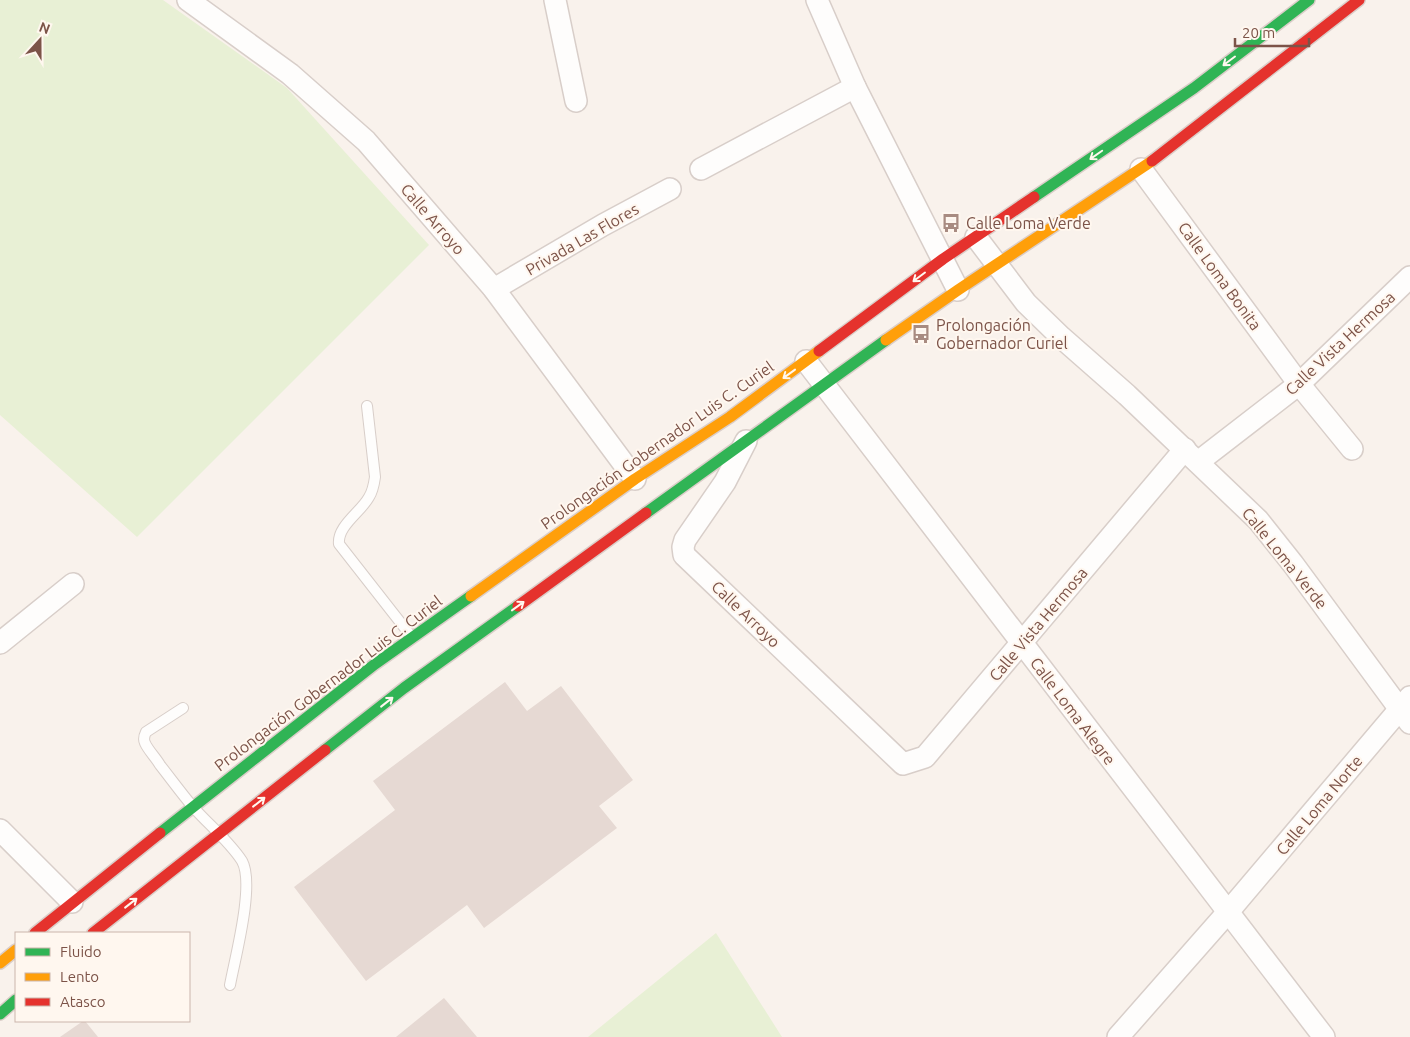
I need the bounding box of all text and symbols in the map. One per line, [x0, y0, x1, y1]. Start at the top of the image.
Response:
north arrow [15, 15, 65, 65]
scale bar [1235, 15, 1309, 47]
text: N [37, 19, 52, 37]
text: 20 m [1242, 24, 1275, 41]
one-way arrow [1222, 56, 1236, 66]
one-way arrow [1089, 150, 1103, 160]
street label: Calle Arroyo [397, 180, 469, 258]
street label: Privada Las Flores [522, 199, 642, 279]
bus stop icon: Calle Loma Verde [940, 212, 962, 234]
place label: Calle Loma Verde [966, 214, 1091, 232]
street label: Calle Loma Bonita [1175, 218, 1265, 334]
one-way arrow [912, 272, 926, 282]
street label: Calle Vista Hermosa [1282, 288, 1398, 398]
place label: Prolongación Gobernador Curiel [936, 316, 1068, 352]
bus stop icon: Prolongación Gobernador Curiel [910, 323, 932, 345]
street label: Prolongación Gobernador Luis C. Curiel [537, 357, 777, 533]
one-way arrow [782, 369, 796, 379]
street label: Calle Loma Verde [1239, 504, 1331, 612]
street label: Calle Vista Hermosa [985, 563, 1091, 685]
street label: Calle Arroyo [708, 577, 784, 651]
street label: Prolongación Gobernador Luis C. Curiel [211, 592, 445, 774]
one-way arrow [511, 601, 525, 611]
street label: Calle Loma Alegre [1027, 654, 1119, 768]
one-way arrow [380, 696, 393, 707]
street label: Calle Loma Norte [1272, 752, 1366, 858]
one-way arrow [252, 797, 265, 808]
one-way arrow [124, 898, 138, 908]
legend [15, 932, 190, 1022]
text: Fluido [60, 943, 102, 960]
text: Lento [60, 968, 99, 985]
text: Atasco [60, 993, 106, 1010]

